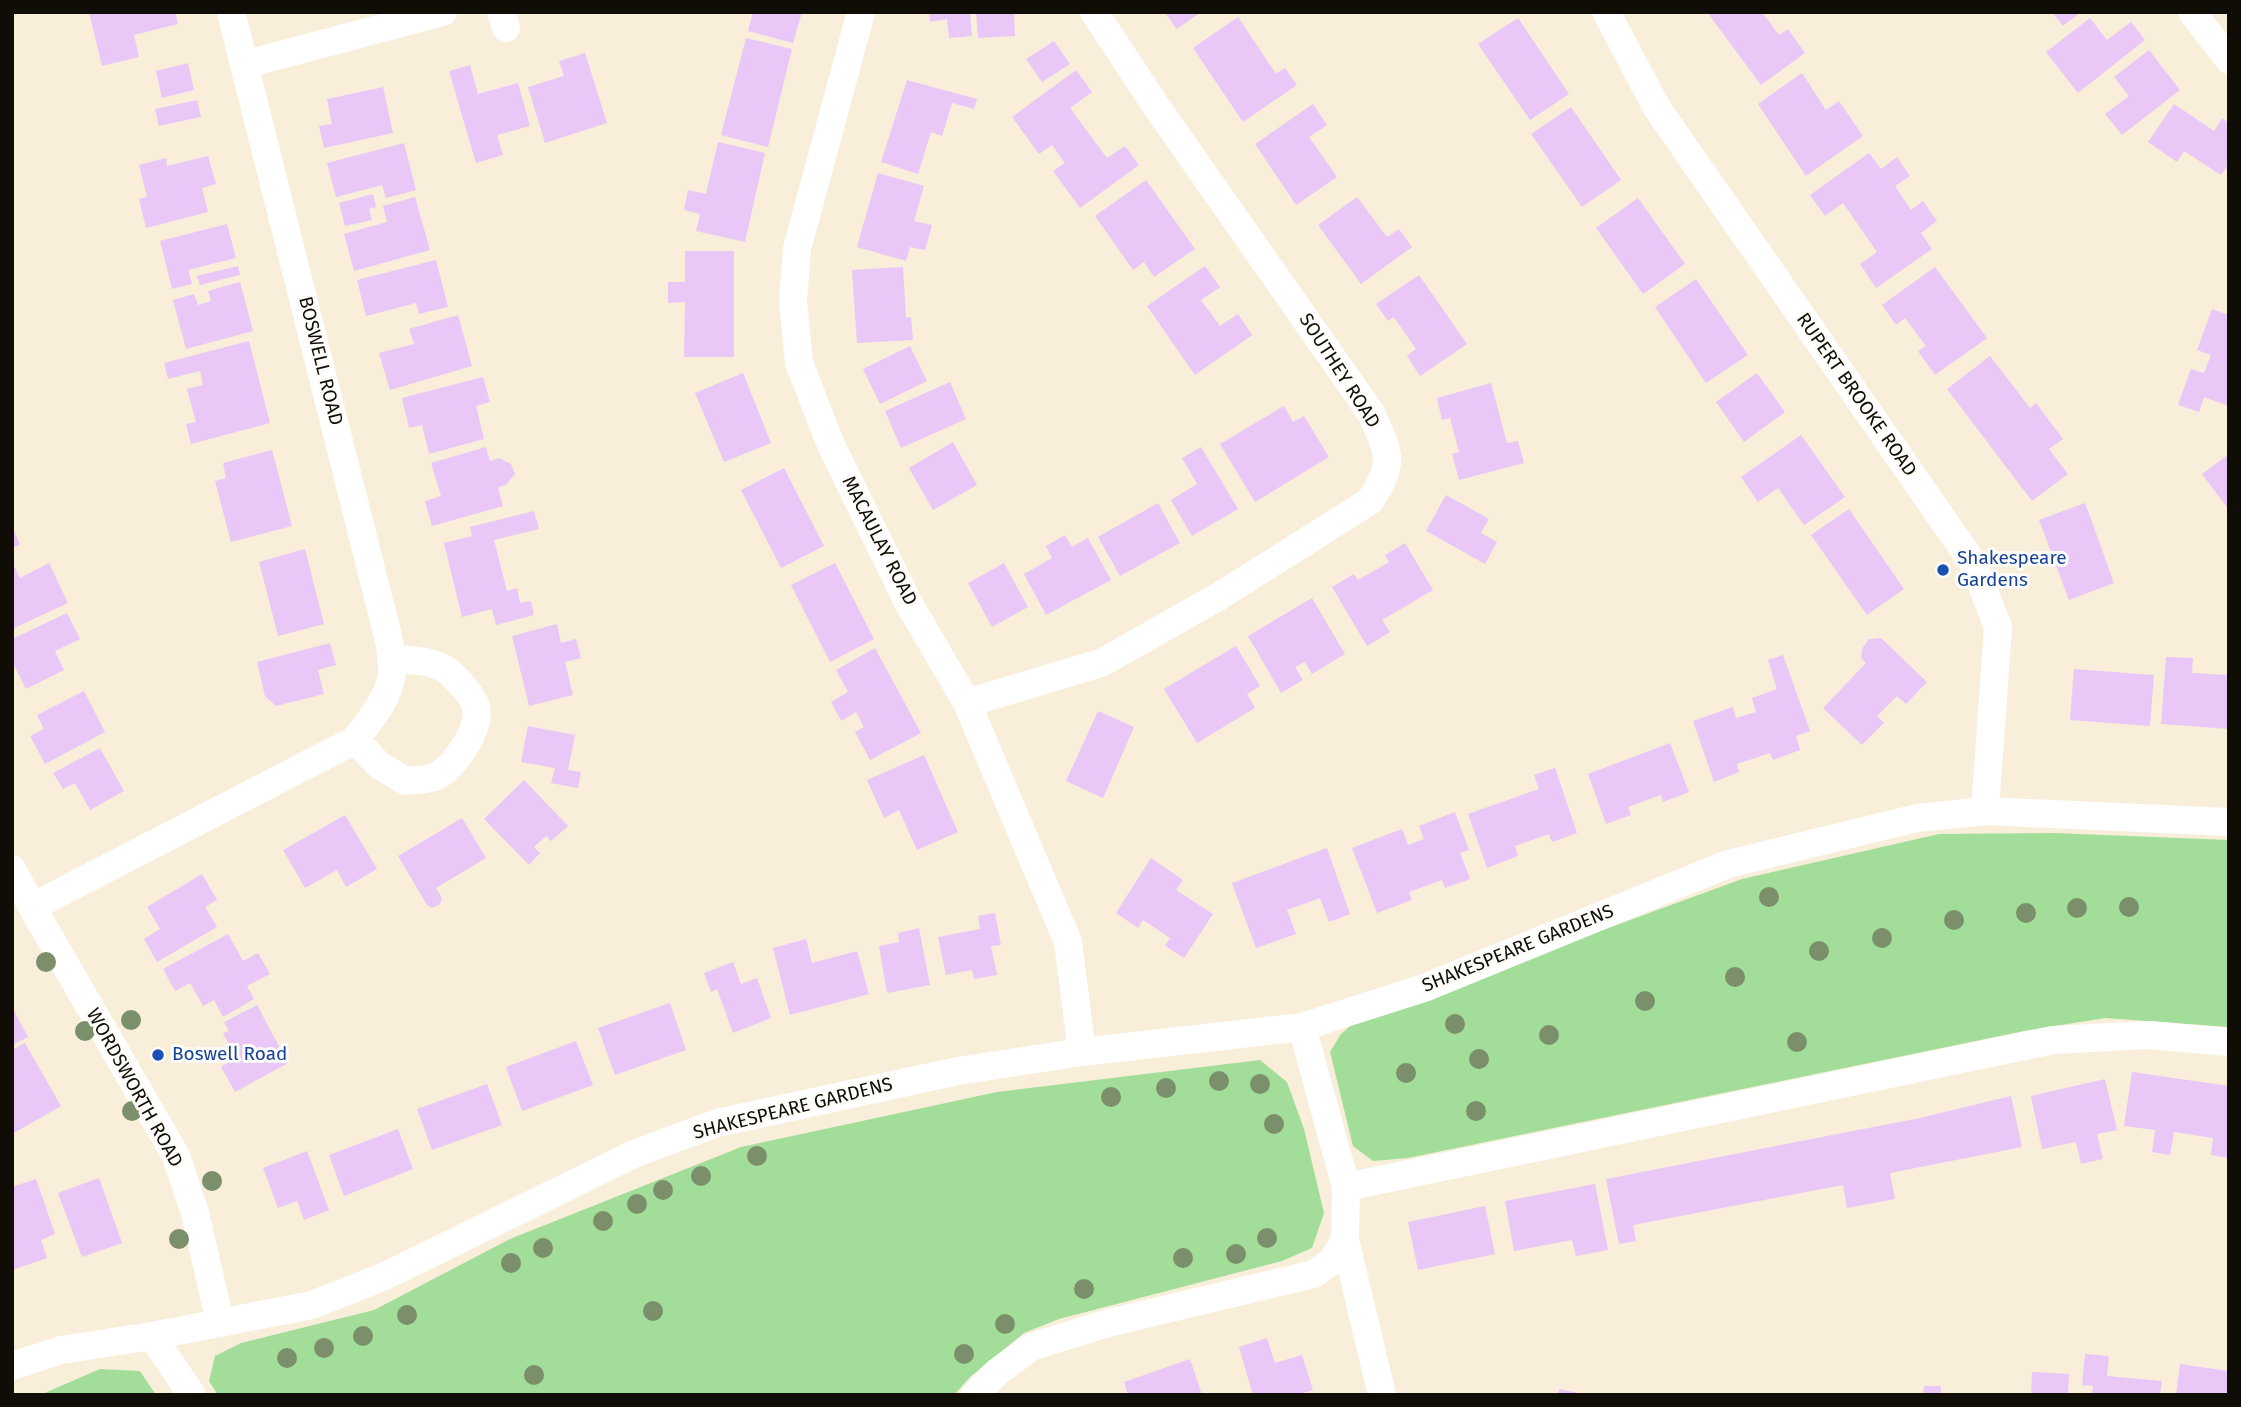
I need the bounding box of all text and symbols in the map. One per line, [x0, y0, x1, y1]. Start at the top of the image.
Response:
street label: BOSWELL ROAD [293, 294, 347, 428]
street label: RUPERT BROOKE ROAD [1791, 309, 1921, 481]
street label: SOUTHEY ROAD [1294, 310, 1384, 432]
street label: MACAULAY ROAD [837, 473, 921, 609]
place label: Shakespeare Gardens [1957, 548, 2067, 592]
marker: Shakespeare Gardens [1935, 562, 1951, 578]
street label: SHAKESPEARE GARDENS [1419, 900, 1617, 998]
street label: WORDSWORTH ROAD [81, 1005, 187, 1171]
place label: Boswell Road [172, 1044, 287, 1066]
marker: Boswell Road [150, 1047, 166, 1063]
street label: SHAKESPEARE GARDENS [691, 1073, 895, 1145]

